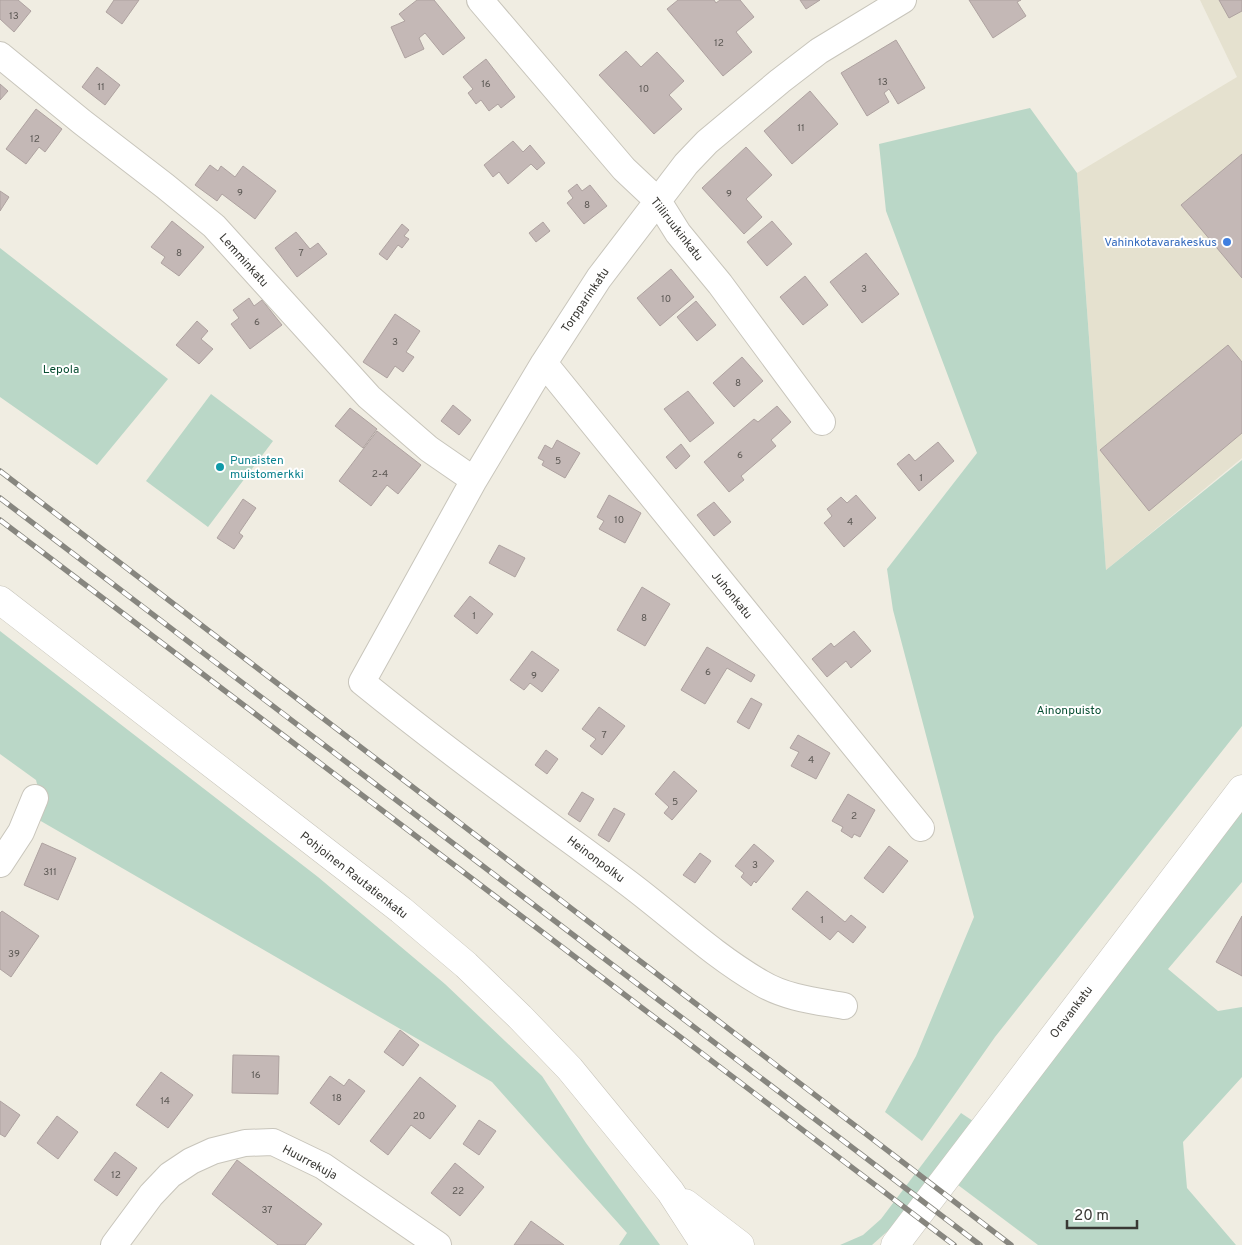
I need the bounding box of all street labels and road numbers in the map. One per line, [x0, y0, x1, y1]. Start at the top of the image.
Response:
street label: Tiiliruukinkatu [646, 194, 706, 265]
street label: Lemminkatu [215, 231, 272, 291]
street label: Torpparinkatu [558, 265, 613, 336]
street label: Juhonkatu [707, 569, 755, 623]
street label: Pohjoinen Rautatienkatu [296, 829, 411, 923]
street label: Heinonpolku [563, 833, 627, 887]
street label: Oravankatu [1047, 983, 1097, 1042]
street label: Huurrekuja [279, 1142, 340, 1184]

